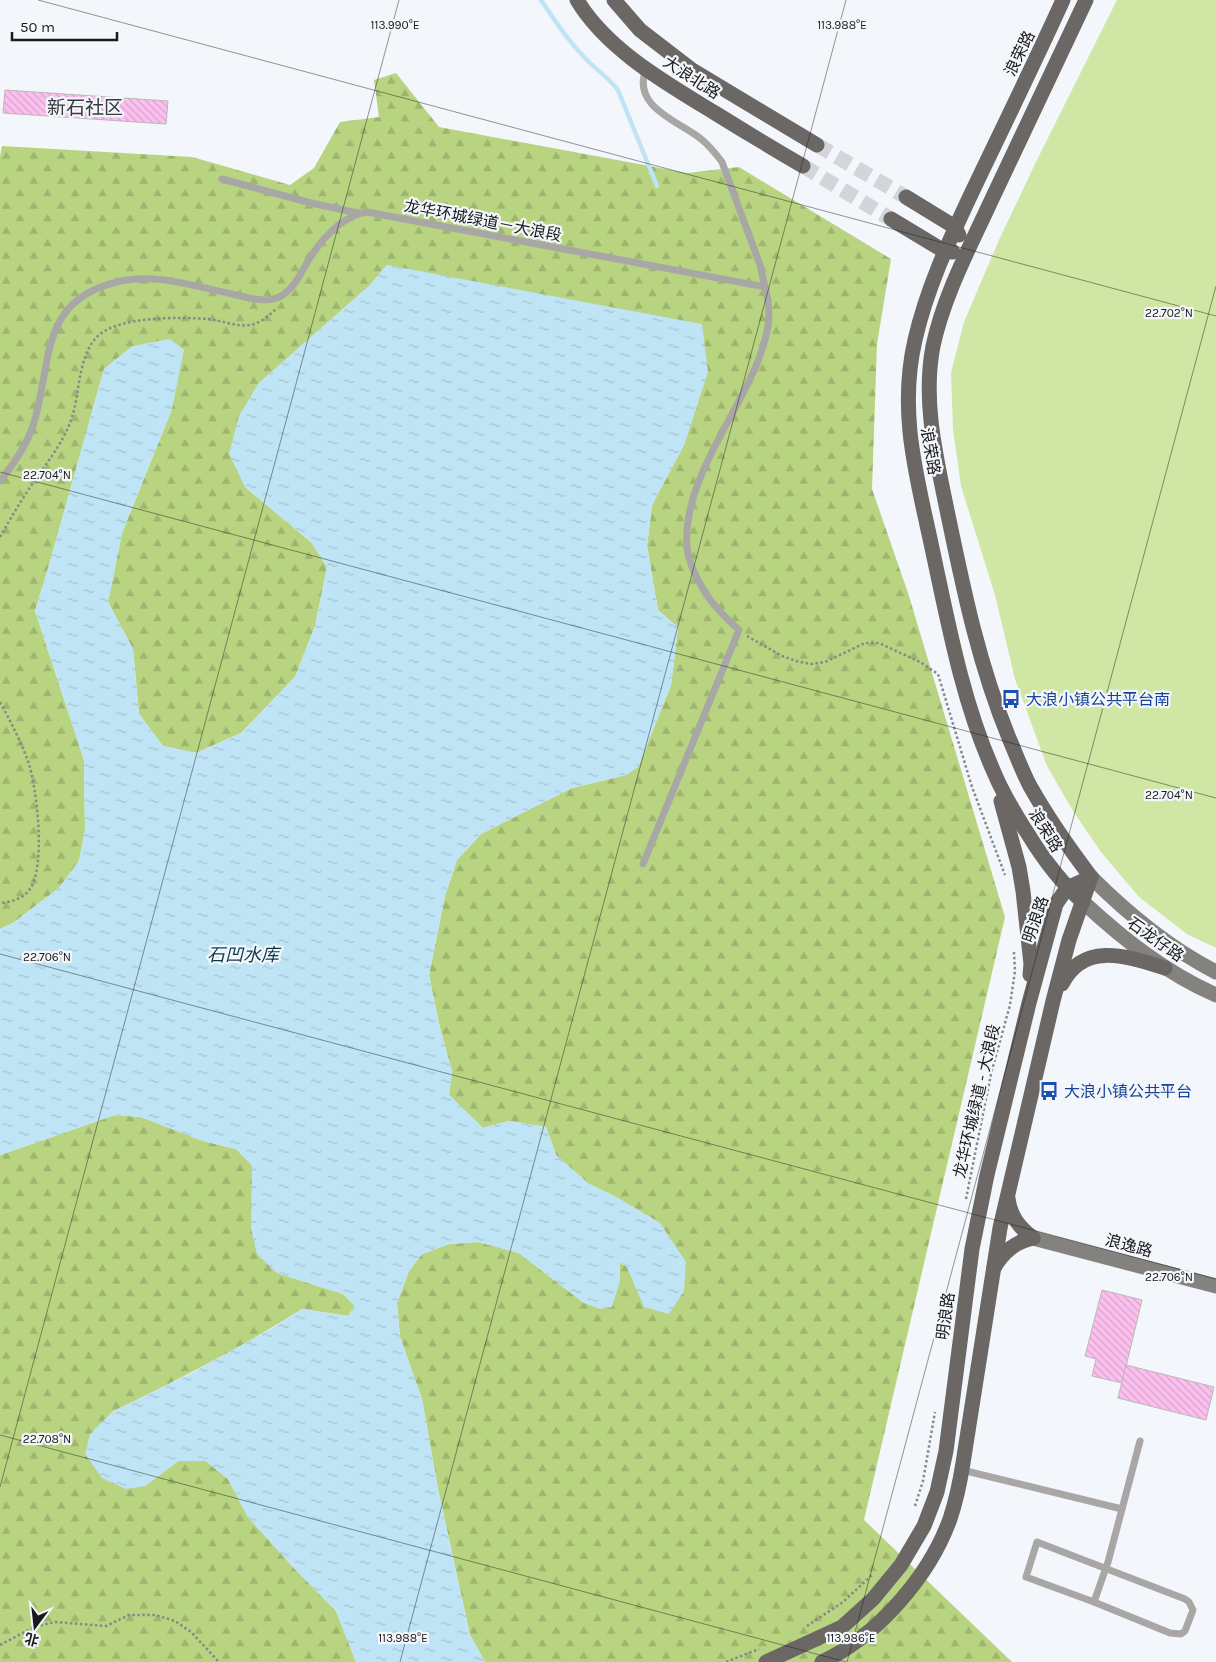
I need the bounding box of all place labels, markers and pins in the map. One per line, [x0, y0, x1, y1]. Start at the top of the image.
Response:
bus stop icon: 大浪小镇公共平台南 [1000, 688, 1022, 710]
place label: 大浪小镇公共平台南 [1026, 690, 1170, 709]
bus stop icon: 大浪小镇公共平台 [1038, 1080, 1060, 1102]
place label: 大浪小镇公共平台 [1064, 1082, 1192, 1101]

